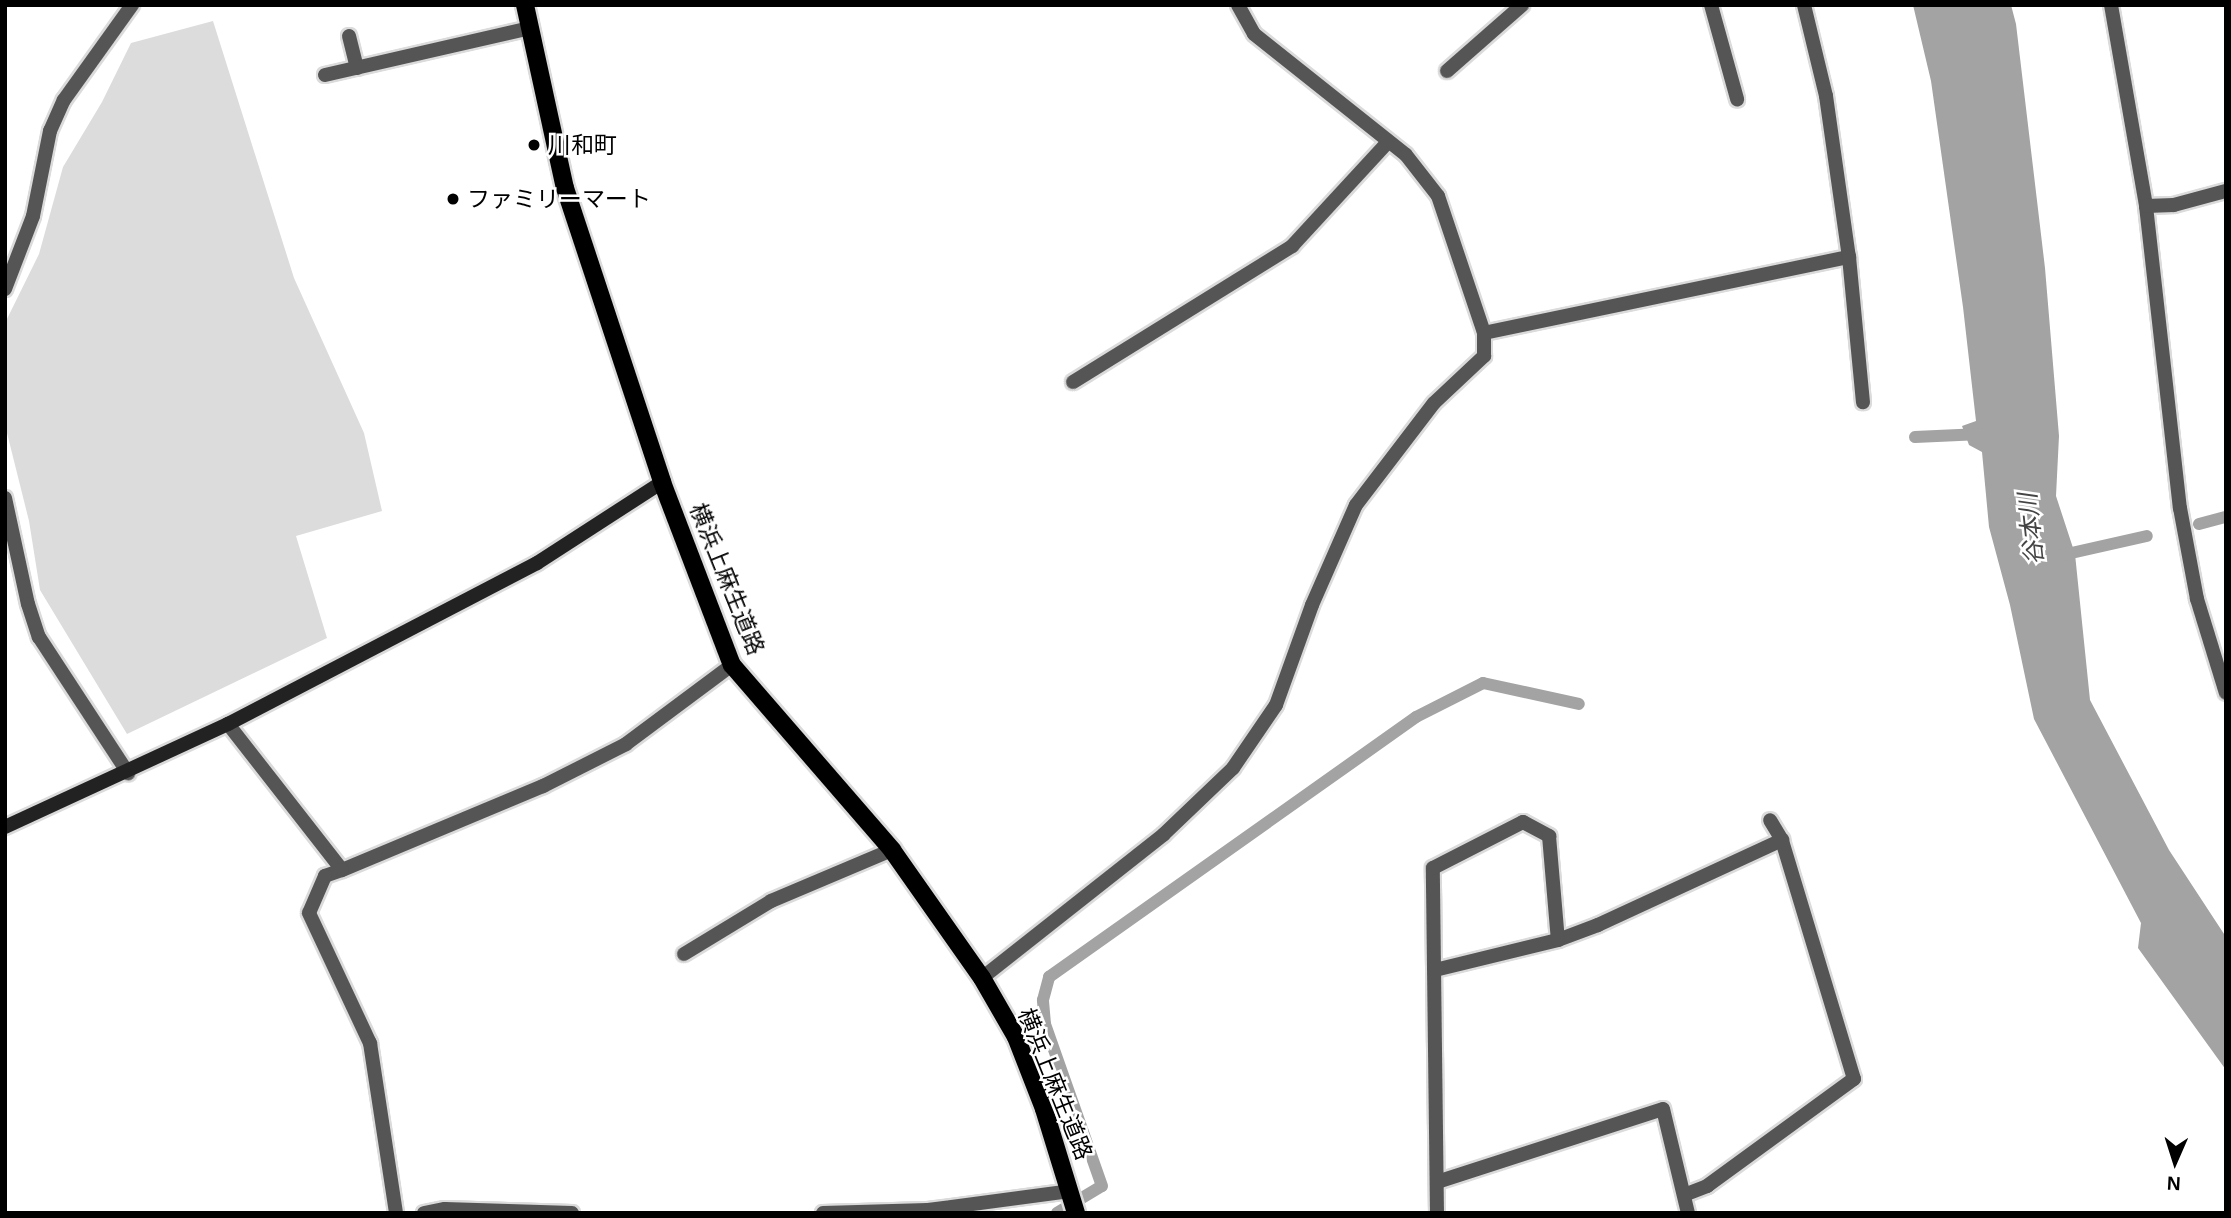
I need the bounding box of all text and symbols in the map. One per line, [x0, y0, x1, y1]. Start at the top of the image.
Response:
place label: 川和町 [548, 131, 617, 159]
marker: 川和町 [526, 137, 542, 153]
place label: ファミリーマート [467, 185, 651, 213]
marker: ファミリーマート [445, 191, 461, 207]
water label: 谷本川 [2013, 492, 2049, 566]
street label: 横浜上麻生道路 [684, 499, 770, 659]
street label: 横浜上麻生道路 [1012, 1004, 1098, 1164]
north arrow [2140, 1127, 2210, 1197]
text: N [2166, 1173, 2181, 1194]

